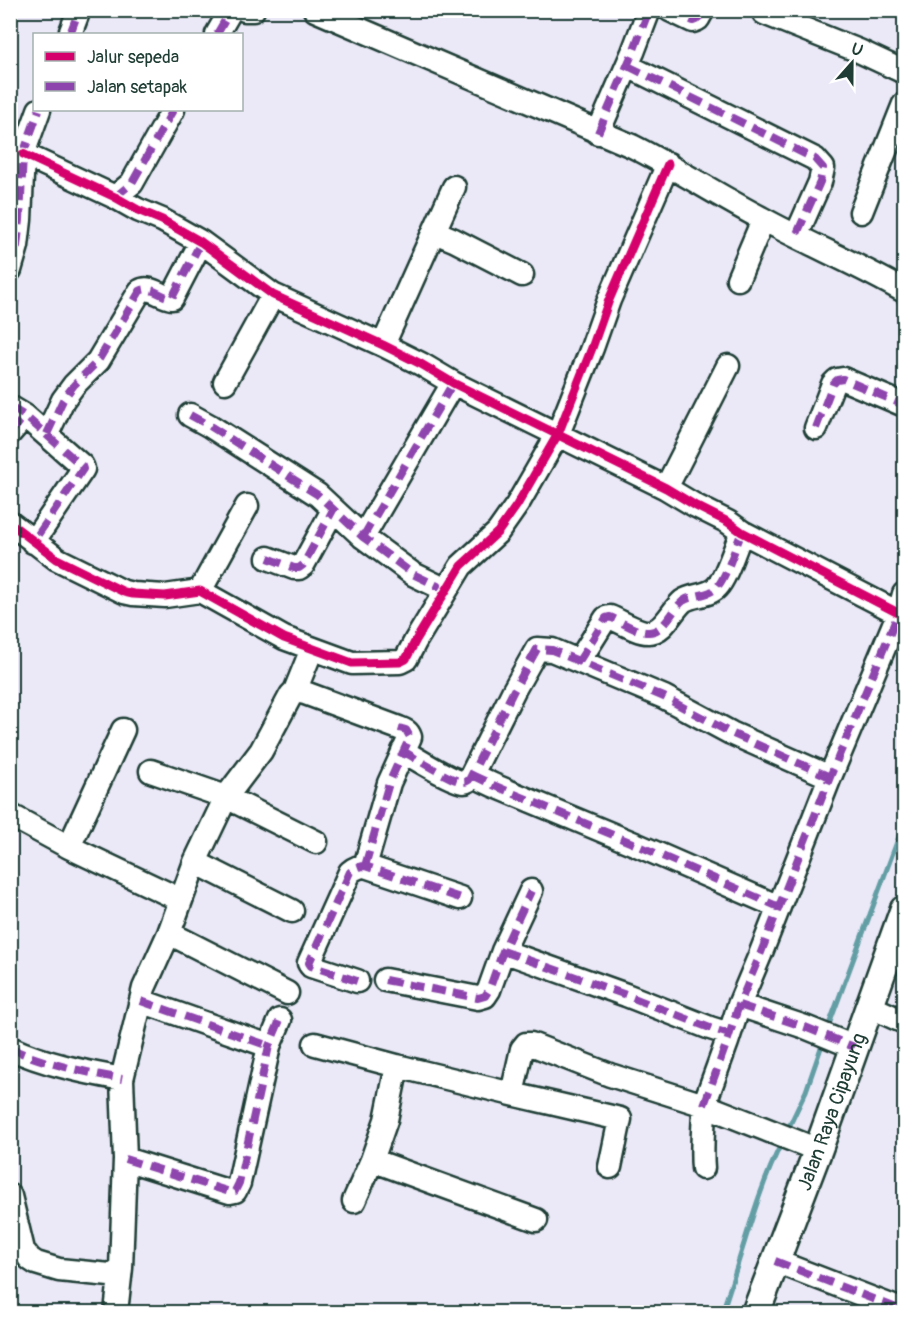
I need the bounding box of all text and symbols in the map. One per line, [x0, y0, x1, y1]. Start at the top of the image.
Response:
legend [33, 33, 243, 111]
north arrow [822, 33, 882, 93]
text: U [848, 39, 866, 61]
text: Jalur sepeda [87, 46, 179, 69]
text: Jalan setapak [87, 76, 188, 99]
street label: Jalan Raya Cipayung [792, 1030, 872, 1194]

